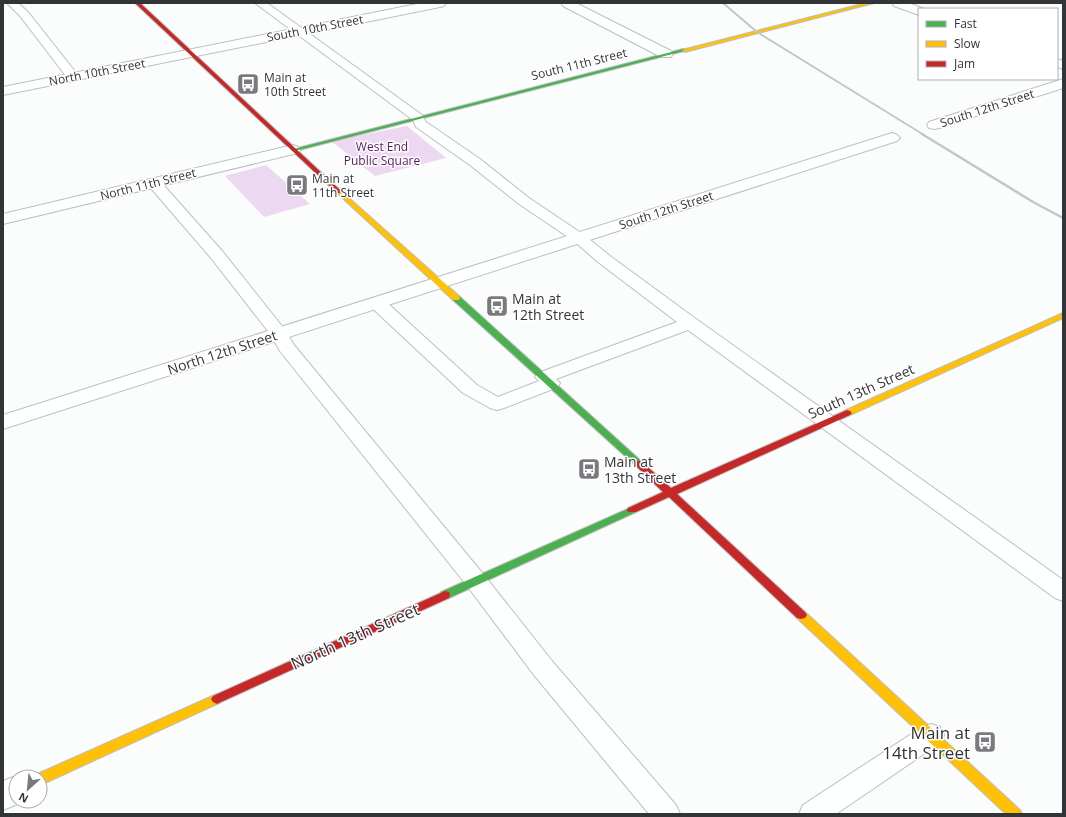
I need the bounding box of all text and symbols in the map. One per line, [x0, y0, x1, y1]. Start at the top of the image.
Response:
legend [918, 8, 1058, 80]
street label: South 10th Street [265, 10, 365, 46]
text: Fast [954, 15, 977, 32]
text: Slow [954, 35, 981, 52]
street label: South 11th Street [529, 44, 629, 84]
street label: North 10th Street [47, 54, 147, 90]
text: Jam [953, 55, 975, 72]
place label: Main at 10th Street [264, 69, 326, 100]
bus stop icon: Main at 10th Street [235, 71, 261, 97]
street label: South 12th Street [938, 85, 1036, 131]
park label: West End Public Square [344, 138, 420, 169]
street label: North 11th Street [98, 164, 198, 204]
place label: Main at 11th Street [312, 170, 374, 201]
bus stop icon: Main at 11th Street [284, 172, 310, 198]
street label: South 12th Street [617, 187, 715, 233]
place label: Main at 12th Street [512, 289, 584, 324]
bus stop icon: Main at 12th Street [484, 293, 510, 319]
street label: North 12th Street [165, 325, 279, 379]
street label: South 13th Street [805, 359, 917, 423]
place label: Main at 13th Street [604, 452, 676, 487]
bus stop icon: Main at 13th Street [576, 456, 602, 482]
street label: North 13th Street [287, 597, 423, 675]
place label: Main at 14th Street [882, 721, 970, 764]
bus stop icon: Main at 14th Street [972, 729, 998, 755]
north arrow [8, 769, 48, 809]
text: N [16, 790, 31, 807]

